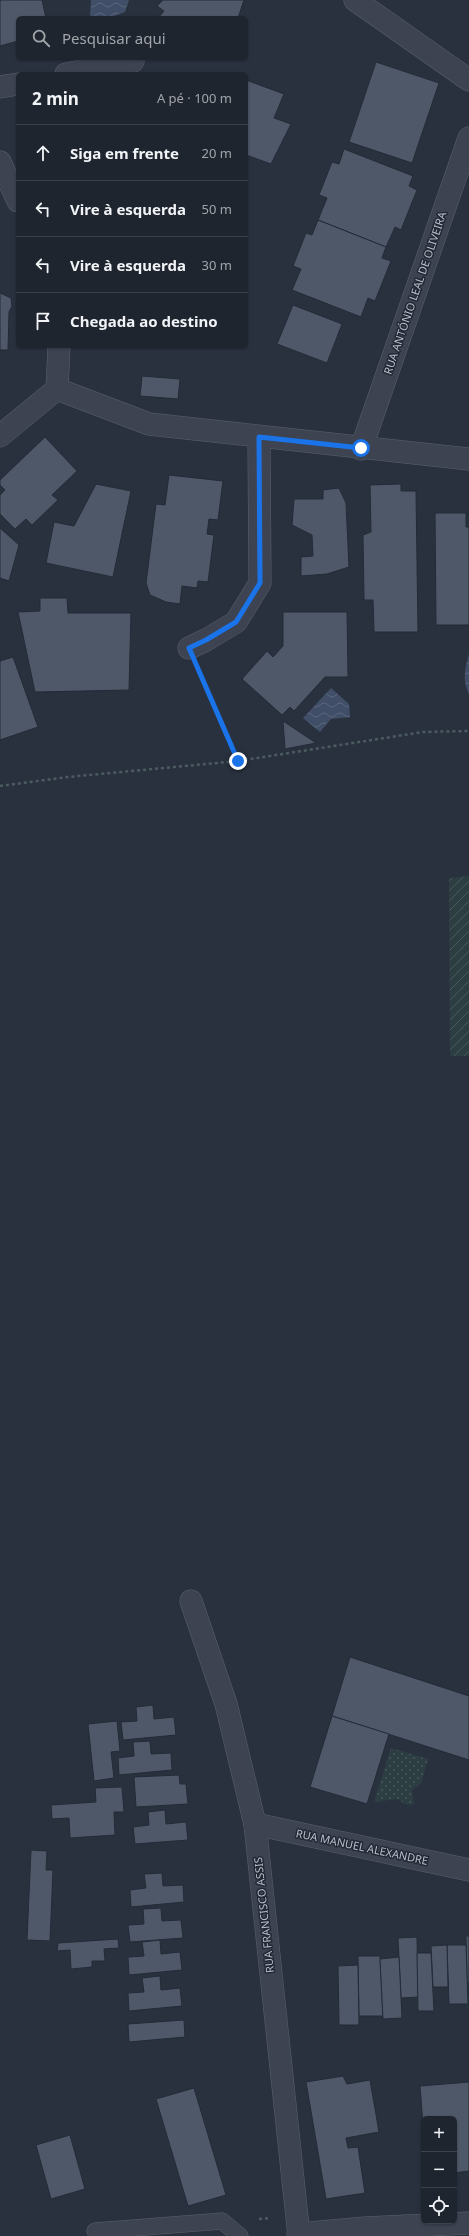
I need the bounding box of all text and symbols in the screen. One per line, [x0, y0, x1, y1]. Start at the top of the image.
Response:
search box [16, 16, 248, 60]
icon: search [30, 27, 52, 49]
text: Pesquisar aqui [62, 28, 166, 48]
text: 2 min [32, 87, 79, 110]
text: A pé · 100 m [157, 89, 232, 107]
icon: ahead [32, 142, 54, 164]
text: Siga em frente [70, 143, 179, 163]
text: 20 m [202, 144, 232, 162]
icon: left [32, 198, 54, 220]
text: Vire à esquerda [70, 199, 186, 219]
text: 50 m [202, 200, 232, 218]
street label: RUA ANTÓNIO LEAL DE OLIVEIRA [380, 209, 450, 376]
icon: left [32, 254, 54, 276]
text: Vire à esquerda [70, 255, 186, 275]
text: 30 m [202, 256, 232, 274]
icon: arrive [32, 310, 54, 332]
text: Chegada ao destino [70, 311, 218, 331]
route start [352, 439, 370, 457]
route end [229, 752, 247, 770]
street label: RUA MANUEL ALEXANDRE [295, 1825, 429, 1868]
street label: RUA FRANCISCO ASSIS [250, 1856, 277, 1974]
map controls [421, 2116, 457, 2224]
button: + [421, 2116, 457, 2152]
button: − [421, 2152, 457, 2188]
button: locate [421, 2188, 457, 2224]

